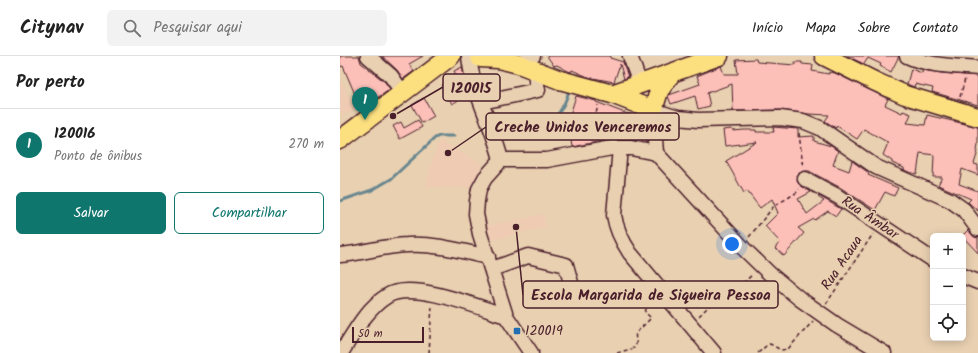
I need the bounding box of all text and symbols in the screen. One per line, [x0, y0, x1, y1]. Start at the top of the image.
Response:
search box [107, 10, 387, 46]
text: Citynav [20, 13, 83, 43]
text: Pesquisar aqui [153, 16, 242, 40]
icon: search [121, 17, 143, 39]
text: Início [752, 17, 783, 39]
text: Mapa [805, 17, 836, 39]
text: Sobre [858, 17, 890, 39]
text: Contato [912, 17, 958, 39]
text: Por perto [16, 69, 85, 96]
callout: 120015 [443, 74, 500, 101]
text: 120015 [451, 77, 493, 101]
pin: 1 [352, 87, 378, 120]
callout: Creche Unidos Venceremos [486, 113, 679, 140]
text: Creche Unidos Venceremos [495, 116, 671, 140]
text: 120016 [54, 122, 95, 146]
text: 1 [27, 134, 31, 155]
text: 270 m [288, 134, 324, 155]
text: Ponto de ônibus [54, 146, 142, 167]
street label: Rua Âmbar [837, 191, 904, 246]
button: Salvar [16, 192, 166, 234]
button: Compartilhar [174, 192, 324, 234]
street label: Rua Acaua [816, 231, 868, 295]
map controls [930, 233, 966, 341]
button: + [930, 233, 966, 269]
your location [722, 234, 742, 254]
button: − [930, 269, 966, 305]
callout: Escola Margarida de Siqueira Pessoa [523, 281, 778, 308]
text: Escola Margarida de Siqueira Pessoa [531, 284, 771, 308]
button: locate [930, 305, 966, 341]
place label: 120019 [525, 320, 563, 342]
scale bar [352, 325, 424, 344]
text: 50 m [358, 325, 383, 343]
marker: 120019 [512, 326, 522, 336]

